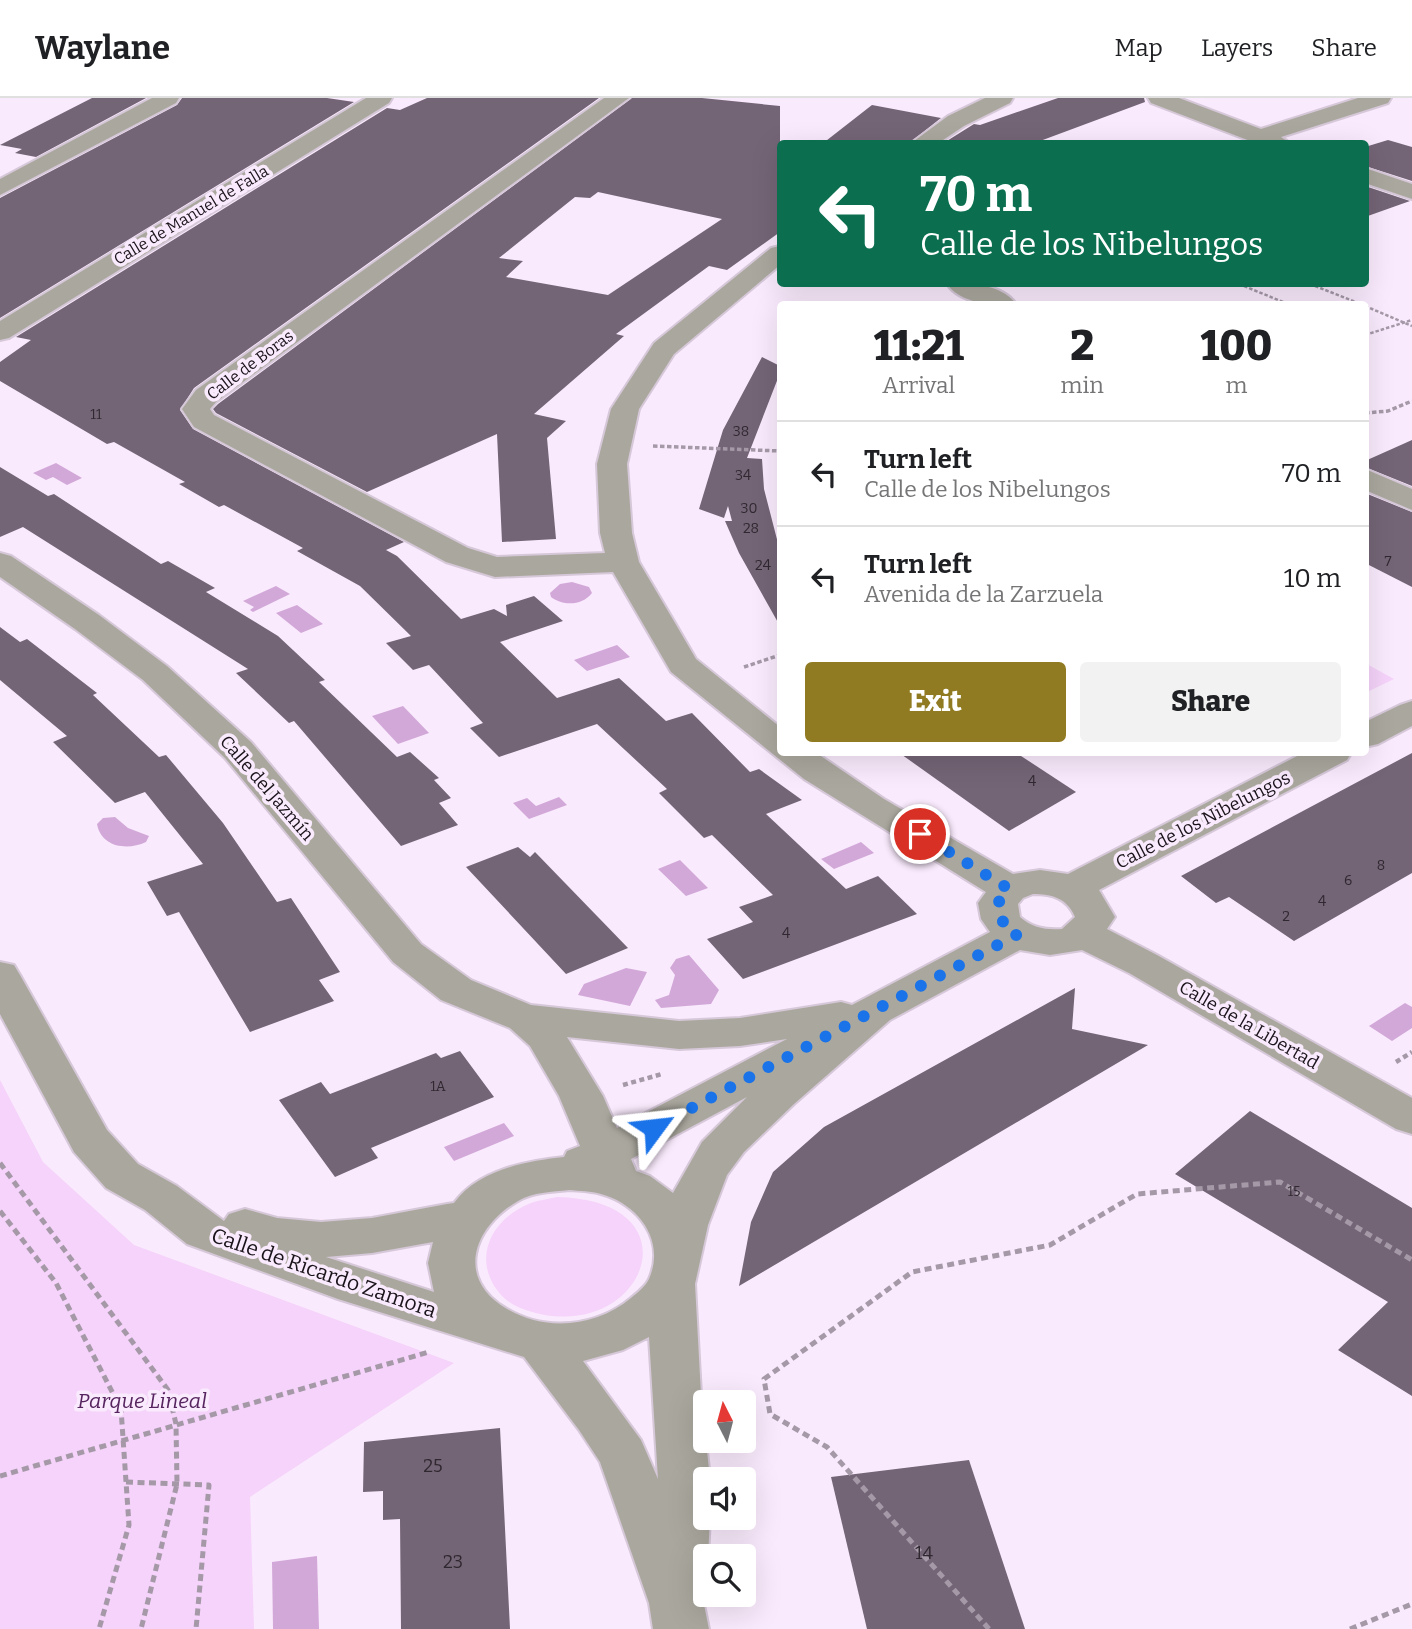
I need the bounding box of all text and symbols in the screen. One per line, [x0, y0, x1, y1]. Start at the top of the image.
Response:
text: Waylane [35, 28, 170, 68]
text: Map [1115, 34, 1163, 62]
text: Layers [1201, 34, 1273, 62]
text: Share [1311, 34, 1377, 62]
street label: Calle de Manuel de Falla [110, 161, 272, 269]
text: 70 m [920, 165, 1032, 224]
icon: left [805, 168, 896, 259]
text: Calle de los Nibelungos [920, 225, 1263, 263]
text: 11:21 [874, 321, 964, 371]
text: 2 [1070, 321, 1094, 371]
text: 100 [1201, 321, 1272, 371]
street label: Calle de Boras [203, 326, 297, 404]
text: Arrival [882, 371, 955, 399]
text: min [1061, 371, 1104, 399]
text: m [1225, 371, 1247, 399]
house number: 11 [90, 406, 102, 423]
house number: 38 [733, 423, 749, 440]
text: Turn left [864, 444, 972, 475]
icon: left [805, 455, 843, 493]
text: 70 m [1282, 458, 1341, 489]
house number: 34 [735, 467, 751, 484]
text: Calle de los Nibelungos [864, 475, 1111, 503]
house number: 30 [741, 500, 757, 517]
house number: 28 [743, 520, 759, 537]
text: Turn left [864, 549, 972, 580]
house number: 7 [1384, 553, 1392, 570]
house number: 24 [755, 557, 771, 574]
icon: left [805, 560, 843, 598]
text: 10 m [1284, 563, 1341, 594]
text: Avenida de la Zarzuela [864, 580, 1103, 608]
button: Exit [805, 662, 1066, 742]
button: Share [1080, 662, 1341, 742]
street label: Calle del Jazmín [215, 731, 319, 846]
street label: Calle de los Nibelungos [1112, 766, 1294, 874]
house number: 4 [1028, 773, 1036, 790]
pin [890, 804, 950, 864]
icon: arrive [901, 815, 939, 853]
house number: 8 [1377, 857, 1385, 874]
house number: 6 [1344, 872, 1352, 889]
house number: 4 [1318, 893, 1326, 910]
house number: 2 [1282, 908, 1290, 925]
house number: 4 [782, 925, 790, 942]
street label: Calle de la Libertad [1175, 976, 1323, 1074]
house number: 1A [430, 1078, 446, 1095]
position arrow [617, 1091, 691, 1165]
house number: 15 [1287, 1183, 1301, 1200]
street label: Calle de Ricardo Zamora [208, 1222, 440, 1324]
park label: Parque Lineal [77, 1388, 207, 1414]
north arrow [693, 1390, 756, 1452]
map controls [693, 1390, 756, 1607]
house number: 25 [423, 1455, 443, 1477]
button: sound [693, 1467, 756, 1530]
house number: 14 [915, 1542, 933, 1564]
button: search [693, 1544, 756, 1607]
house number: 23 [443, 1551, 463, 1573]

